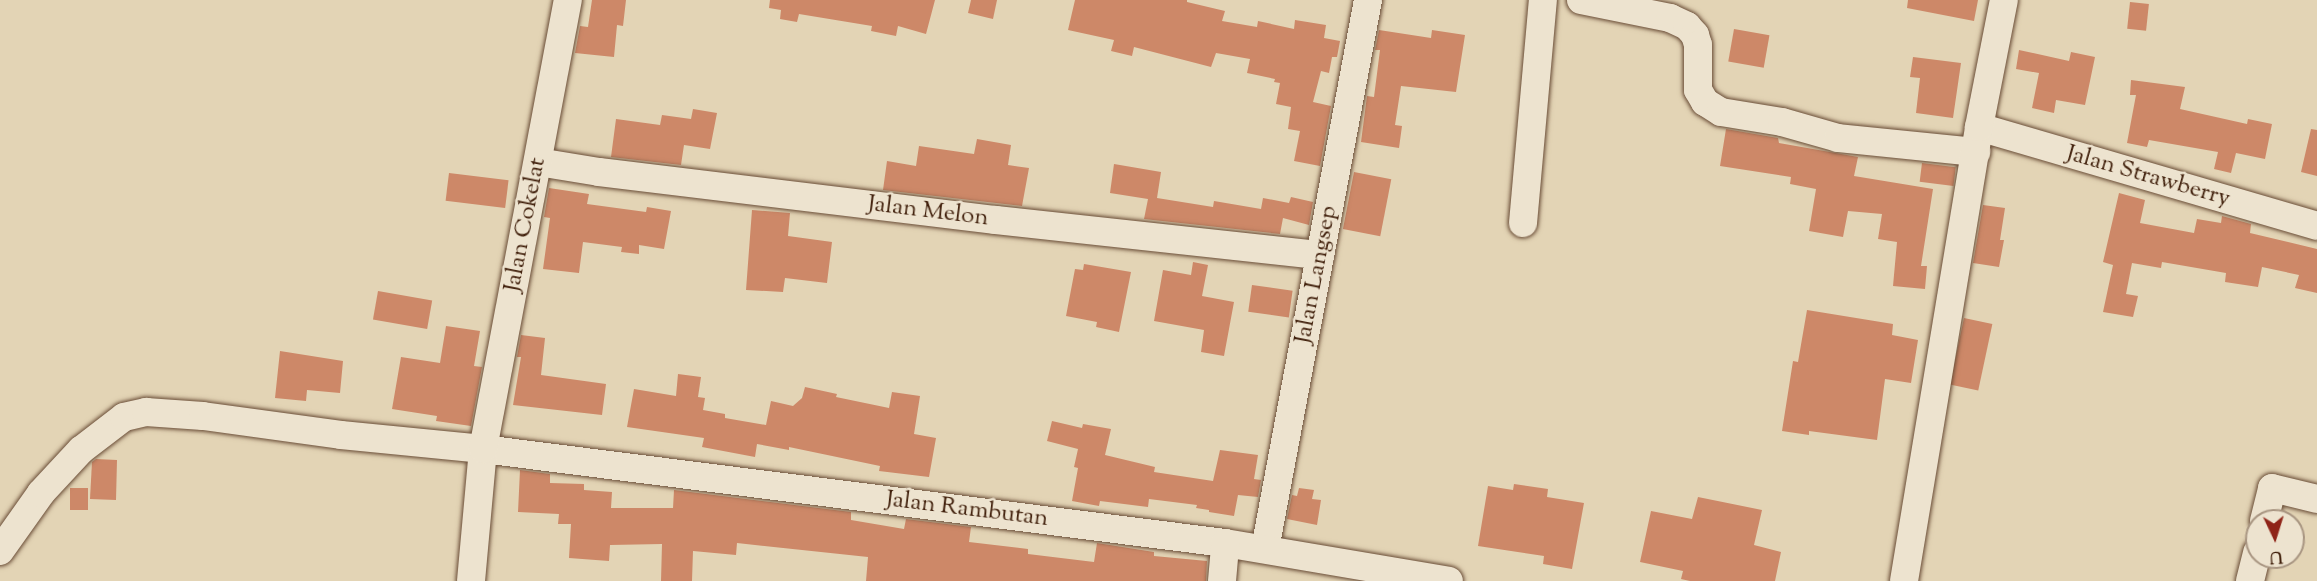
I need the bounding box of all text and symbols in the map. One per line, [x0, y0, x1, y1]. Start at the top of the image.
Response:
street label: Jalan Strawberry [2063, 140, 2233, 214]
street label: Jalan Cokelat [499, 155, 553, 295]
street label: Jalan Melon [866, 190, 990, 234]
street label: Jalan Langsep [1290, 204, 1344, 346]
street label: Jalan Rambutan [884, 486, 1050, 534]
north arrow [2245, 509, 2305, 569]
text: U [2269, 544, 2283, 567]

